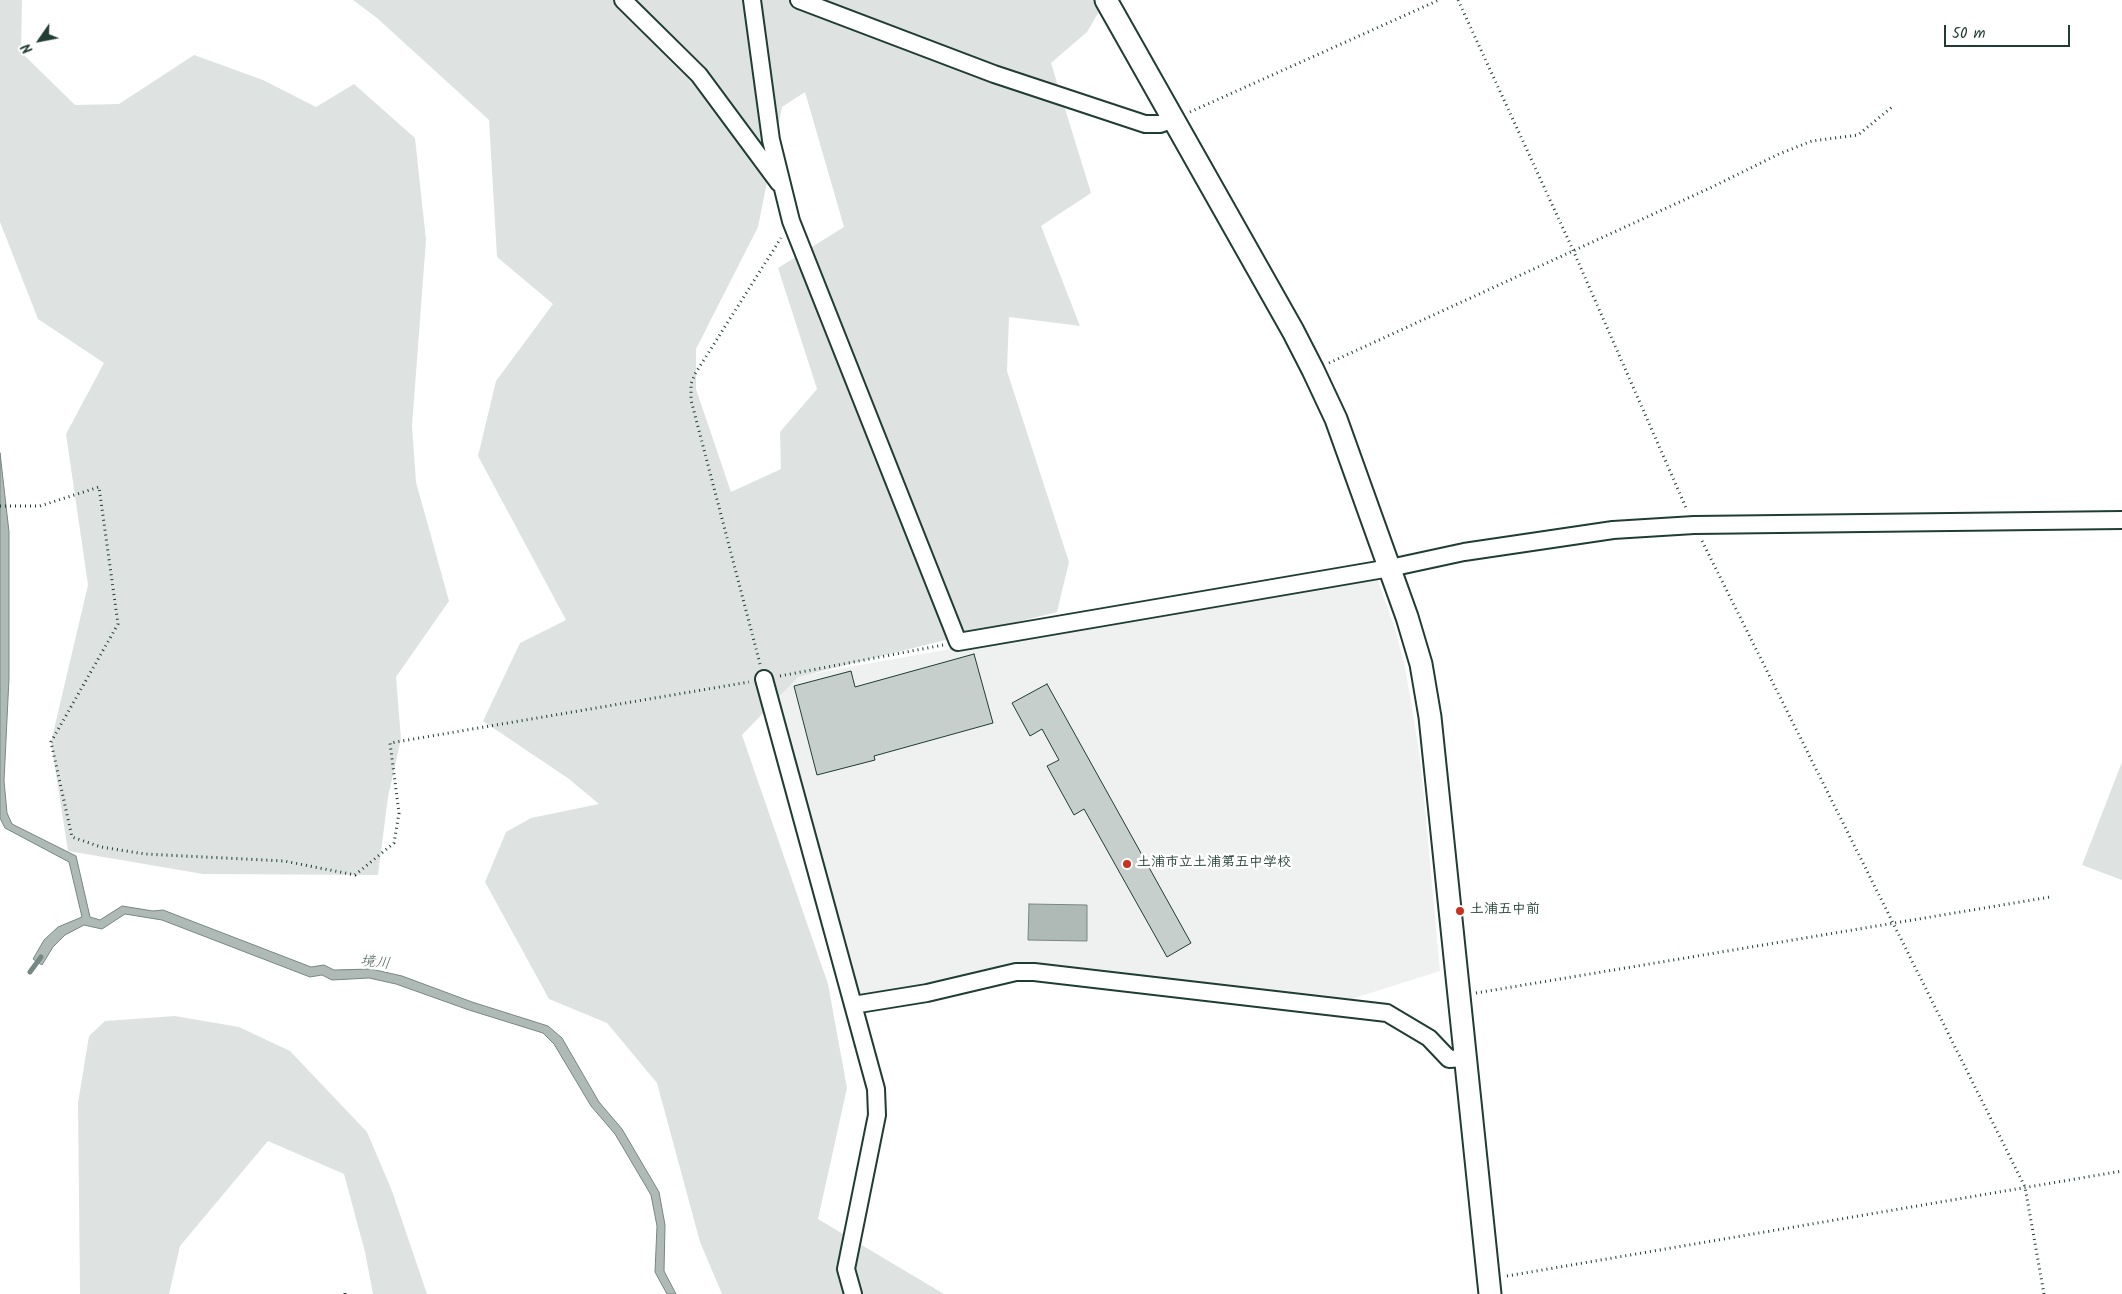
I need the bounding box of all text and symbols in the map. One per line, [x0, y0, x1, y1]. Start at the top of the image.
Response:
north arrow [15, 15, 65, 65]
scale bar [1947, 15, 2073, 47]
text: 50 m [1952, 22, 1986, 46]
text: N [16, 38, 39, 58]
place label: 土浦市立土浦第五中学校 [1137, 856, 1291, 872]
marker: 土浦市立土浦第五中学校 [1121, 858, 1133, 870]
place label: 土浦五中前 [1470, 903, 1540, 919]
marker: 土浦五中前 [1454, 905, 1466, 917]
water label: 境川 [359, 953, 391, 975]

